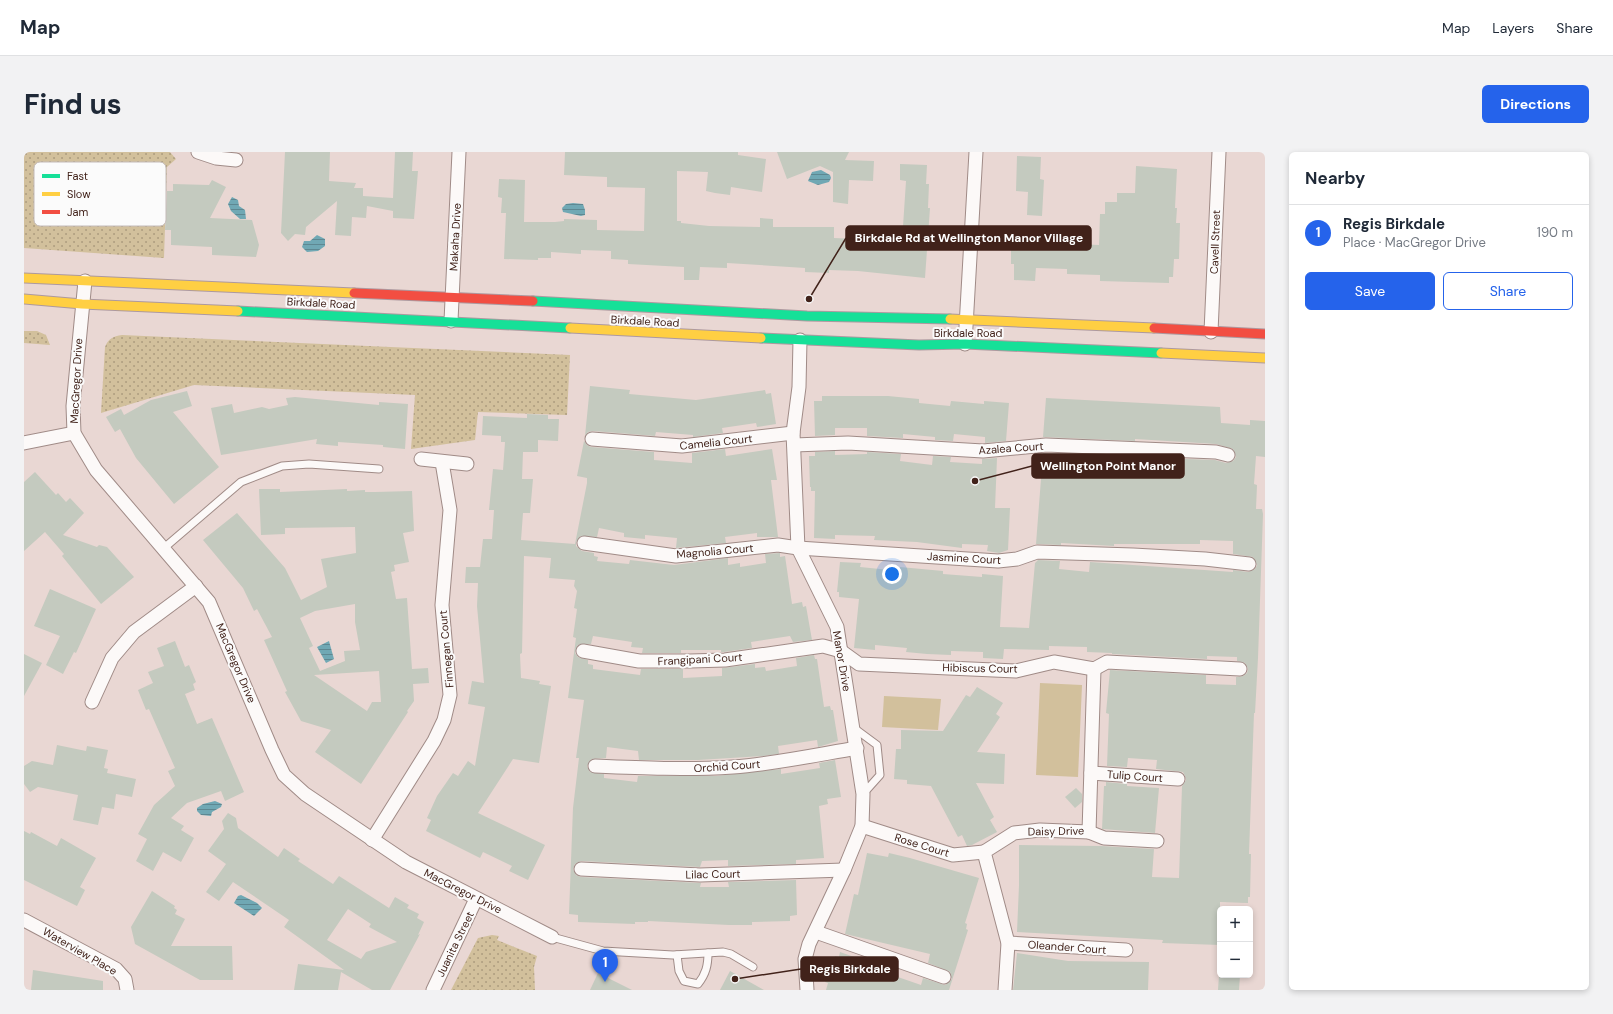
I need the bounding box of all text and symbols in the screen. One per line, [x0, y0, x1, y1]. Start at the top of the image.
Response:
text: Map [20, 15, 60, 40]
text: Map [1442, 19, 1470, 37]
text: Layers [1492, 19, 1534, 37]
text: Share [1556, 19, 1593, 37]
button: Directions [1482, 85, 1589, 123]
text: Find us [24, 86, 122, 123]
legend [34, 162, 166, 226]
text: Nearby [1305, 167, 1365, 189]
text: Fast [67, 169, 88, 183]
text: Slow [67, 187, 91, 201]
street label: Makaha Drive [446, 203, 464, 271]
text: Jam [67, 205, 88, 219]
street label: Cavell Street [1207, 210, 1223, 274]
text: Regis Birkdale [1343, 214, 1445, 234]
text: 1 [1316, 224, 1320, 241]
text: 190 m [1537, 224, 1573, 241]
callout: Birkdale Rd at Wellington Manor Village [846, 226, 1091, 250]
text: Birkdale Rd at Wellington Manor Village [855, 230, 1083, 246]
text: Place · MacGregor Drive [1343, 234, 1486, 251]
button: Save [1305, 272, 1435, 310]
button: Share [1443, 272, 1573, 310]
street label: Birkdale Road [286, 294, 356, 312]
street label: Birkdale Road [610, 312, 680, 330]
street label: Birkdale Road [934, 326, 1002, 340]
street label: MacGregor Drive [67, 338, 85, 424]
street label: Camelia Court [679, 431, 753, 453]
street label: Azalea Court [978, 439, 1044, 457]
callout: Wellington Point Manor [1032, 454, 1184, 478]
text: Wellington Point Manor [1040, 458, 1176, 474]
street label: Magnolia Court [676, 541, 754, 561]
street label: Jasmine Court [927, 549, 1001, 567]
your location [882, 564, 902, 584]
street label: Finnegan Court [436, 610, 456, 688]
street label: MacGregor Drive [213, 621, 259, 705]
street label: Manor Drive [830, 630, 854, 692]
street label: Frangipani Court [657, 650, 743, 668]
street label: Hibiscus Court [942, 660, 1018, 676]
street label: Orchid Court [693, 757, 761, 775]
street label: Tulip Court [1107, 767, 1163, 785]
street label: Daisy Drive [1028, 824, 1084, 838]
street label: Rose Court [893, 830, 951, 860]
street label: MacGregor Drive [422, 865, 504, 917]
street label: Lilac Court [685, 867, 741, 881]
map controls [1217, 906, 1253, 978]
button: + [1217, 906, 1253, 942]
street label: Juanita Street [433, 909, 477, 979]
street label: Waterview Place [40, 924, 120, 978]
street label: Oleander Court [1027, 937, 1107, 957]
button: − [1217, 942, 1253, 978]
pin: 1 [592, 949, 618, 982]
callout: Regis Birkdale [801, 957, 898, 981]
text: Regis Birkdale [809, 961, 891, 977]

